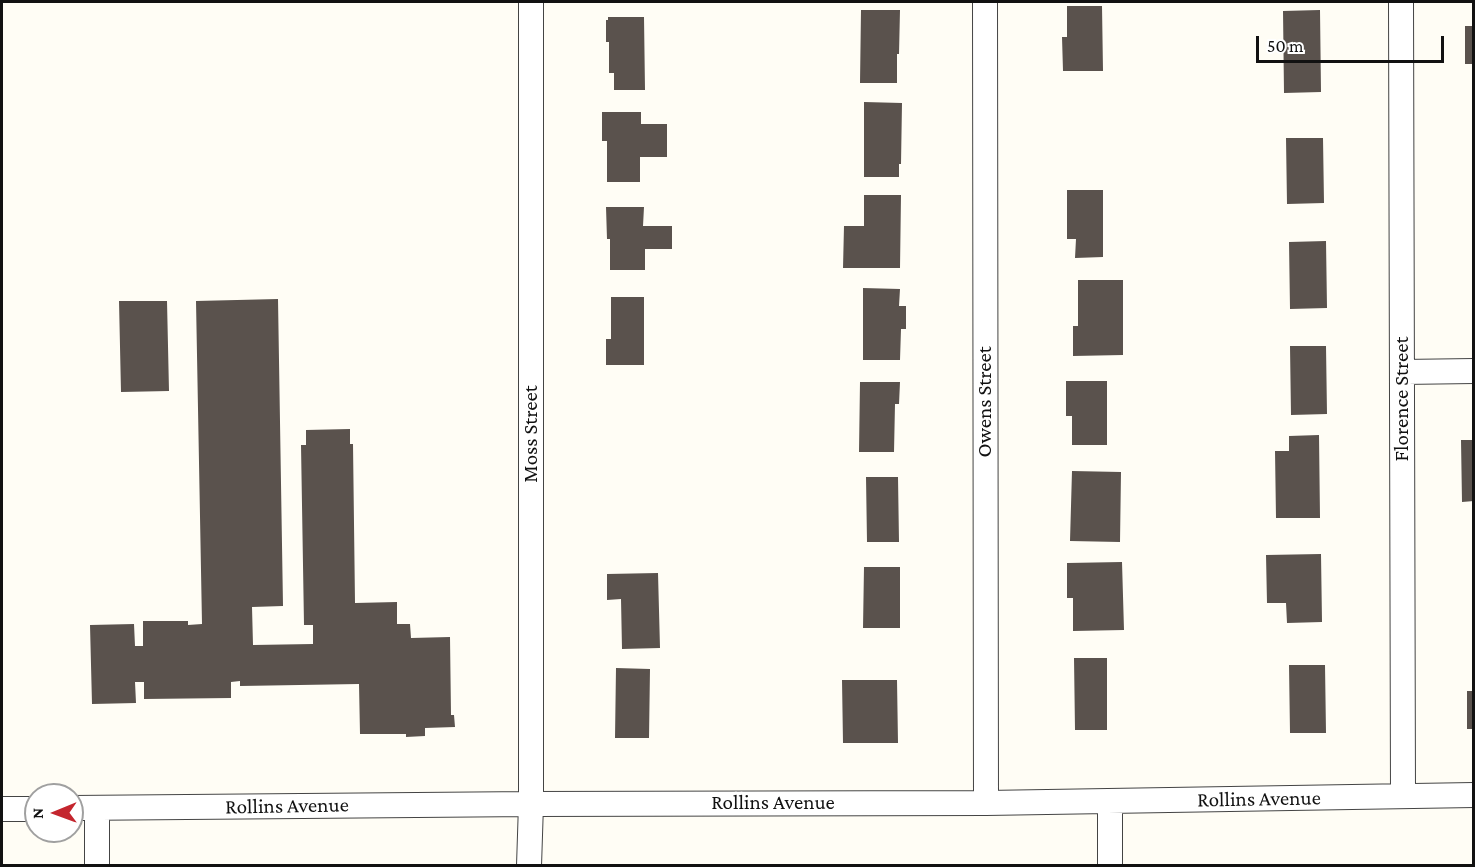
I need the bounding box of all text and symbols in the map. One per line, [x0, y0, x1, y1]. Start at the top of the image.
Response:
scale bar [1259, 24, 1446, 62]
text: 50 m [1267, 36, 1304, 56]
street label: Florence Street [1389, 337, 1415, 461]
street label: Owens Street [972, 346, 998, 458]
street label: Moss Street [518, 385, 544, 483]
north arrow [24, 783, 84, 843]
street label: Rollins Avenue [1197, 785, 1321, 813]
street label: Rollins Avenue [711, 790, 835, 816]
street label: Rollins Avenue [225, 792, 349, 820]
text: N [29, 808, 46, 819]

